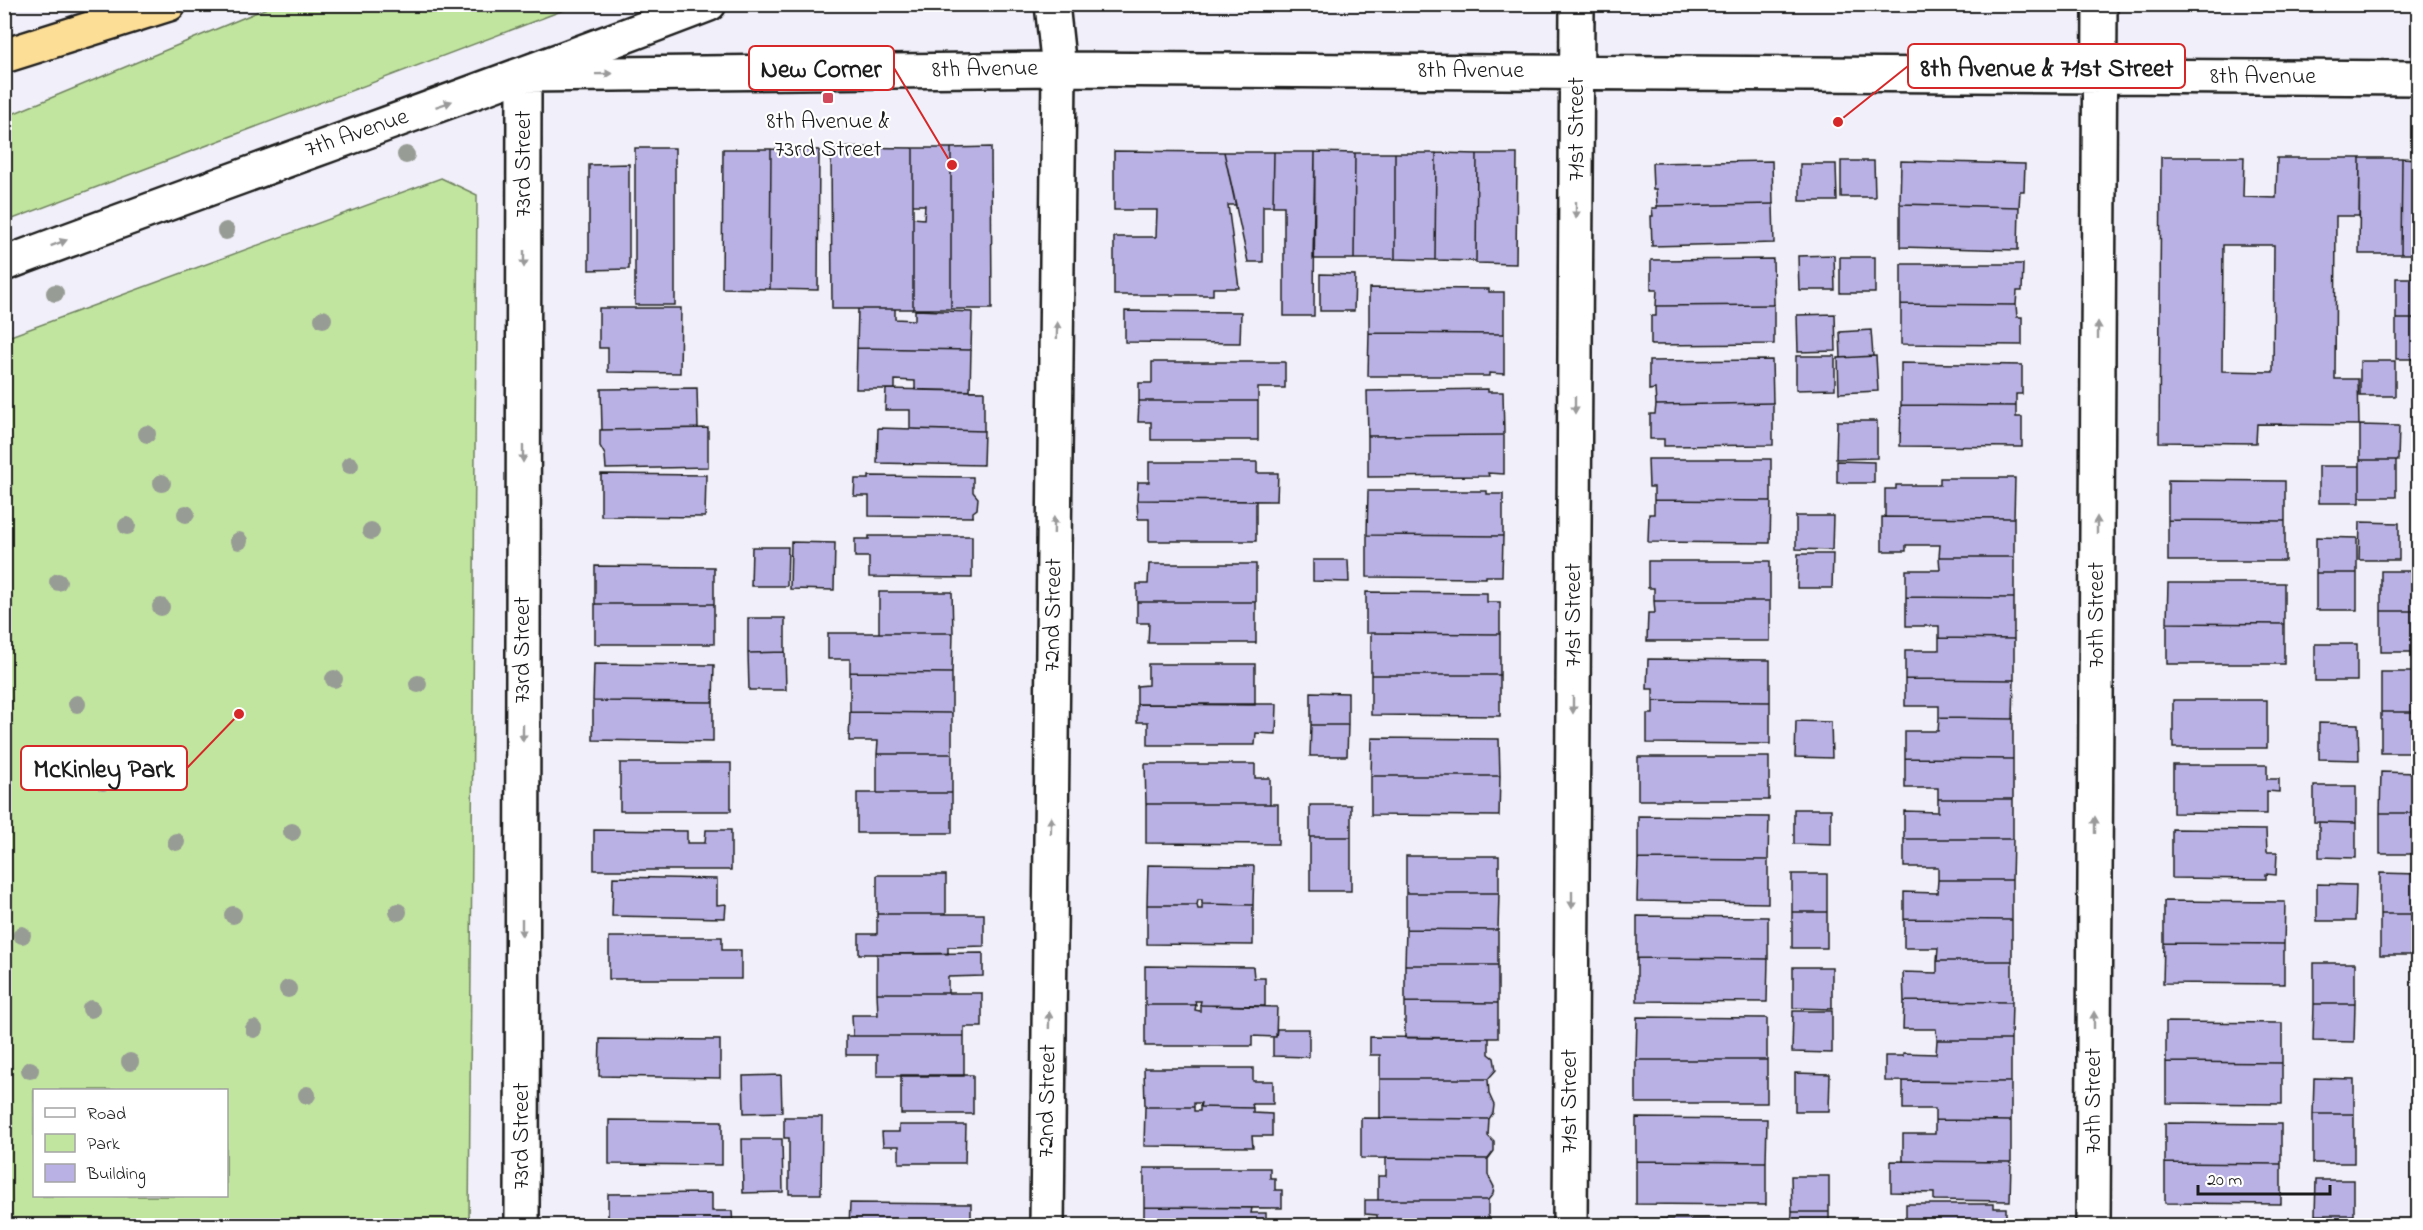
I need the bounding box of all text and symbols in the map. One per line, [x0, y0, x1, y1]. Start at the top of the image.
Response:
callout: 8th Avenue & 71st Street [1908, 44, 2185, 88]
callout: New Corner [749, 46, 894, 90]
text: 8th Avenue & 71st Street [1920, 51, 2174, 89]
text: New Corner [760, 52, 883, 90]
street label: 8th Avenue [932, 52, 1039, 88]
street label: 8th Avenue [1418, 54, 1524, 89]
street label: 8th Avenue [2210, 60, 2316, 95]
one-way arrow [594, 69, 613, 79]
street label: 71st Street [1560, 77, 1595, 181]
marker: 8th Avenue & 73rd Street [821, 91, 835, 105]
one-way arrow [435, 98, 453, 108]
street label: 7th Avenue [301, 100, 414, 168]
place label: 8th Avenue & 73rd Street [766, 105, 890, 168]
street label: 73rd Street [507, 110, 542, 218]
one-way arrow [1571, 200, 1581, 219]
one-way arrow [50, 238, 68, 248]
one-way arrow [519, 250, 529, 269]
one-way arrow [1052, 321, 1061, 340]
one-way arrow [2093, 321, 2103, 340]
one-way arrow [1570, 395, 1580, 414]
one-way arrow [518, 445, 528, 464]
one-way arrow [1050, 516, 1059, 535]
one-way arrow [2092, 516, 2102, 535]
street label: 72nd Street [1036, 558, 1072, 672]
street label: 70th Street [2080, 562, 2115, 668]
street label: 71st Street [1557, 563, 1592, 667]
street label: 73rd Street [506, 596, 541, 704]
one-way arrow [1568, 695, 1578, 714]
one-way arrow [518, 724, 528, 743]
callout: McKinley Park [21, 746, 187, 790]
text: McKinley Park [33, 752, 175, 790]
one-way arrow [1046, 816, 1056, 835]
one-way arrow [2090, 816, 2100, 835]
one-way arrow [1567, 890, 1577, 909]
one-way arrow [517, 919, 527, 938]
one-way arrow [1044, 1011, 1054, 1030]
one-way arrow [2089, 1011, 2099, 1030]
street label: 72nd Street [1030, 1044, 1066, 1158]
street label: 70th Street [2077, 1048, 2112, 1154]
street label: 71st Street [1553, 1049, 1588, 1153]
street label: 73rd Street [505, 1082, 540, 1190]
legend [33, 1089, 228, 1197]
text: Road [87, 1102, 126, 1128]
text: Park [87, 1132, 120, 1158]
scale bar [2198, 1158, 2330, 1196]
text: Building [86, 1162, 146, 1189]
text: 20 m [2207, 1168, 2242, 1194]

